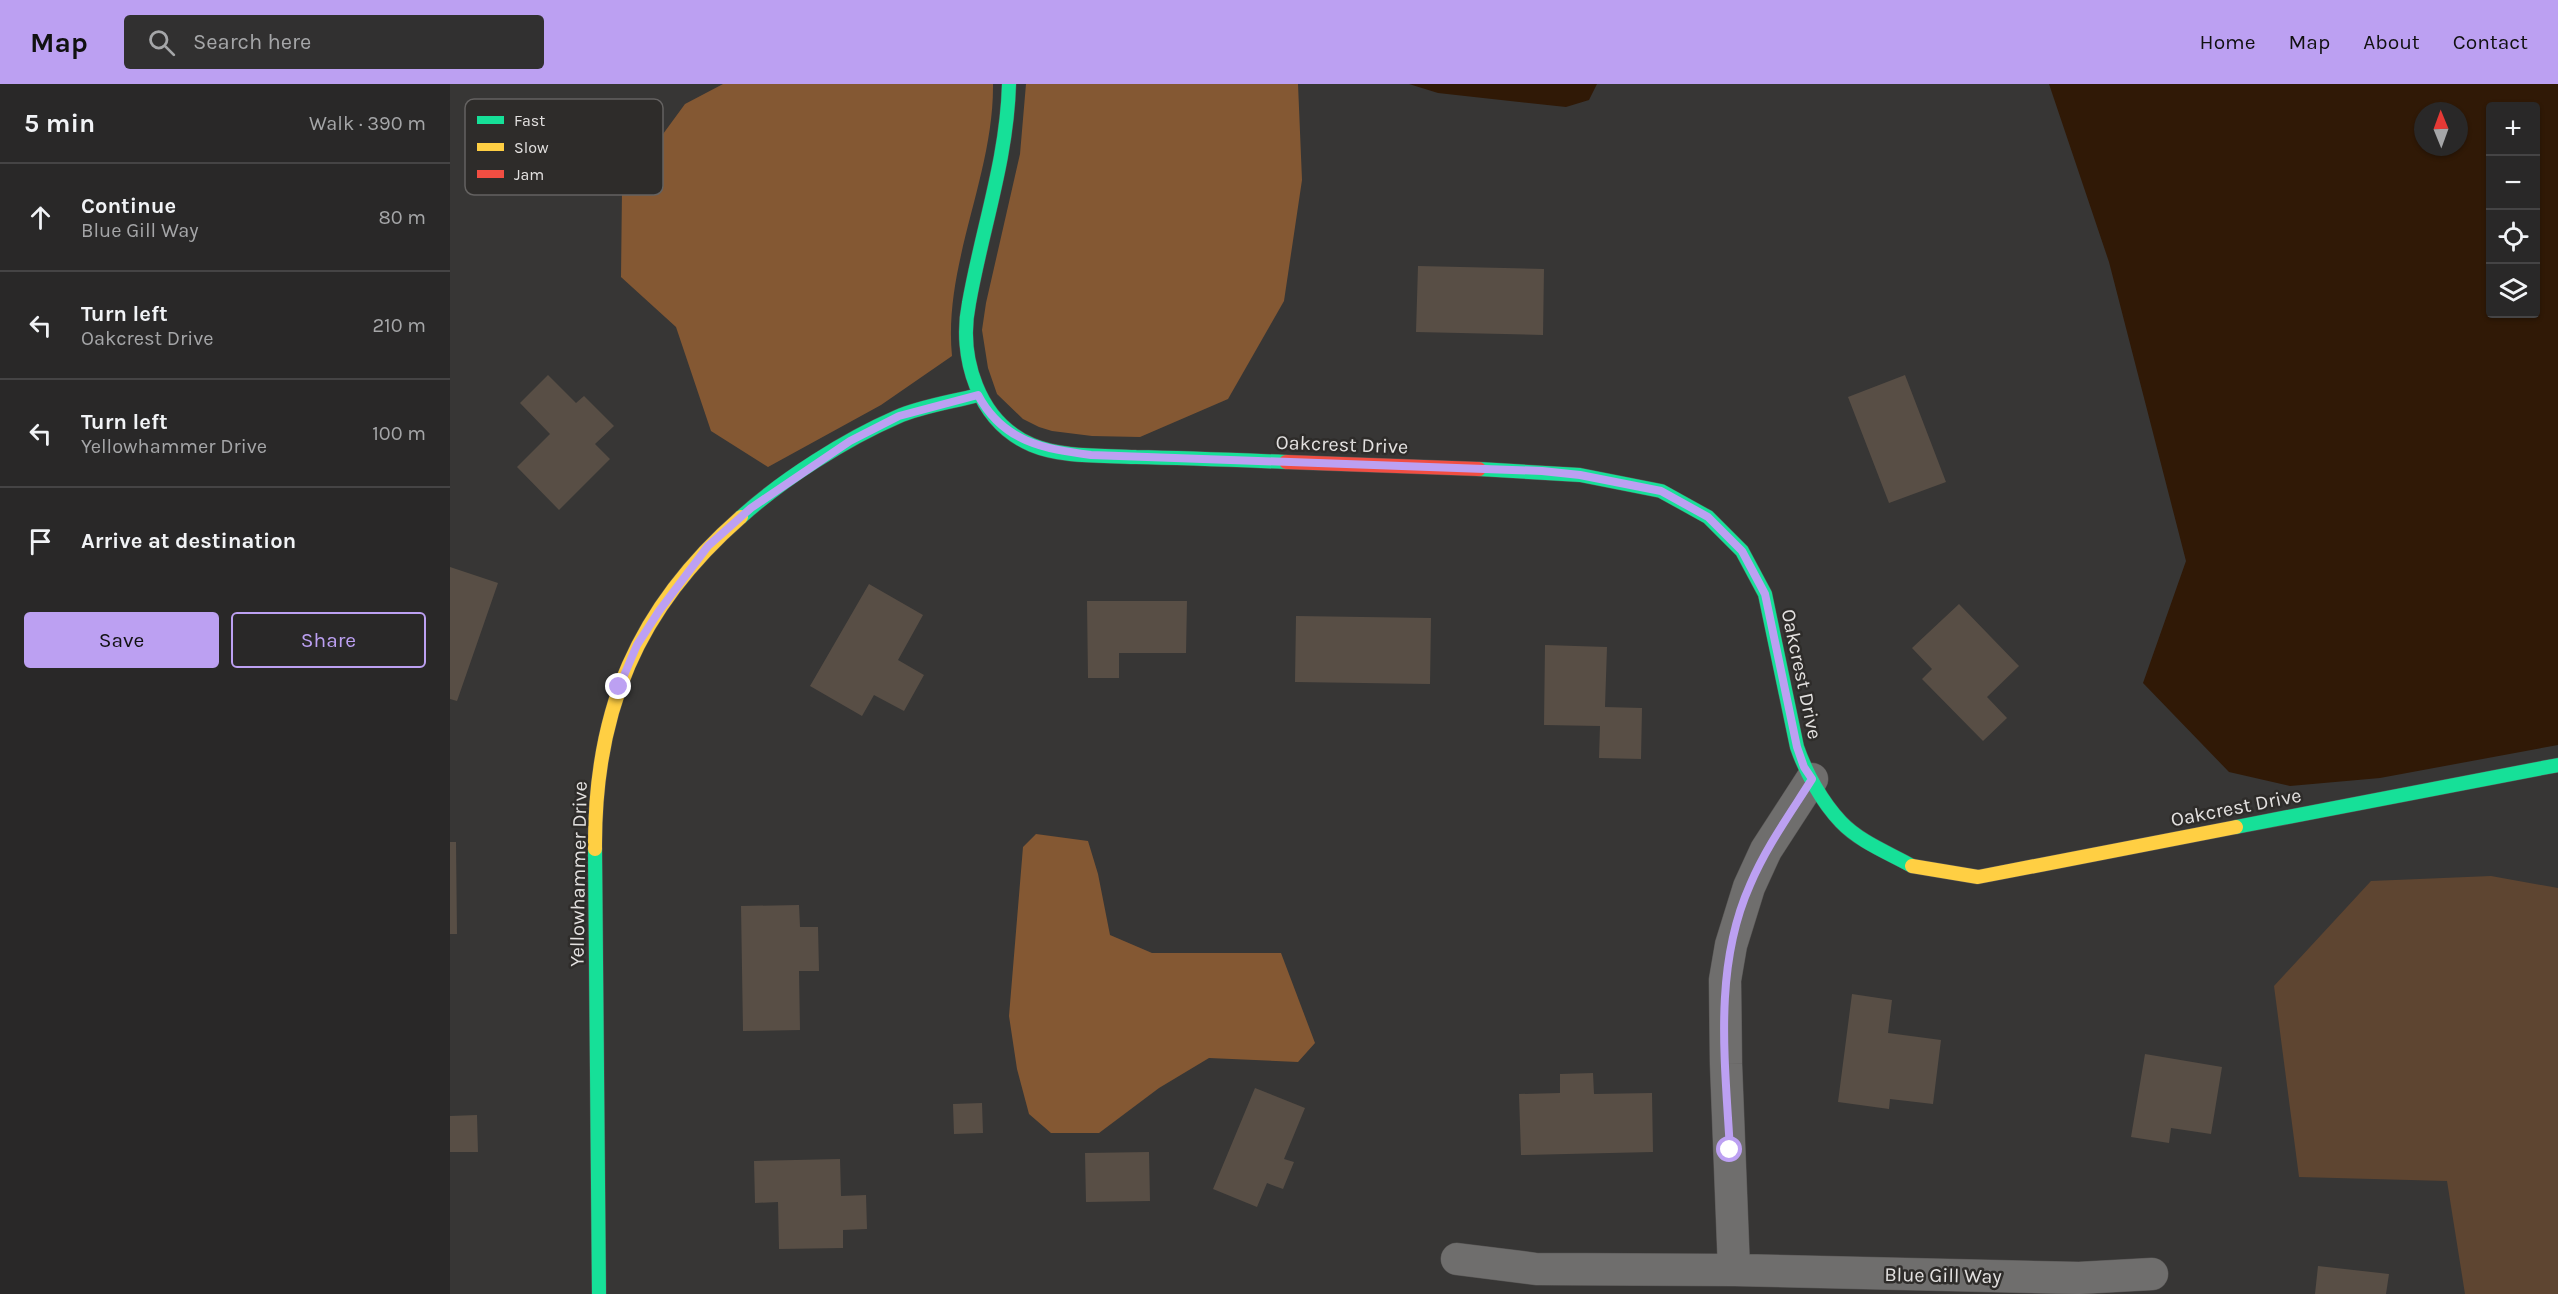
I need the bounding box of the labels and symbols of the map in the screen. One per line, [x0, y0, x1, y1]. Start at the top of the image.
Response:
legend [465, 99, 663, 195]
north arrow [2414, 102, 2468, 156]
text: Fast [514, 111, 545, 130]
text: Slow [514, 138, 549, 157]
text: Jam [514, 165, 544, 184]
street label: Oakcrest Drive [1275, 431, 1409, 458]
street label: Oakcrest Drive [1776, 607, 1827, 741]
route end [605, 673, 631, 699]
street label: Yellowhammer Drive [565, 781, 592, 967]
street label: Oakcrest Drive [2169, 784, 2303, 831]
route start [1716, 1136, 1742, 1162]
street label: Blue Gill Way [1884, 1263, 2002, 1288]

